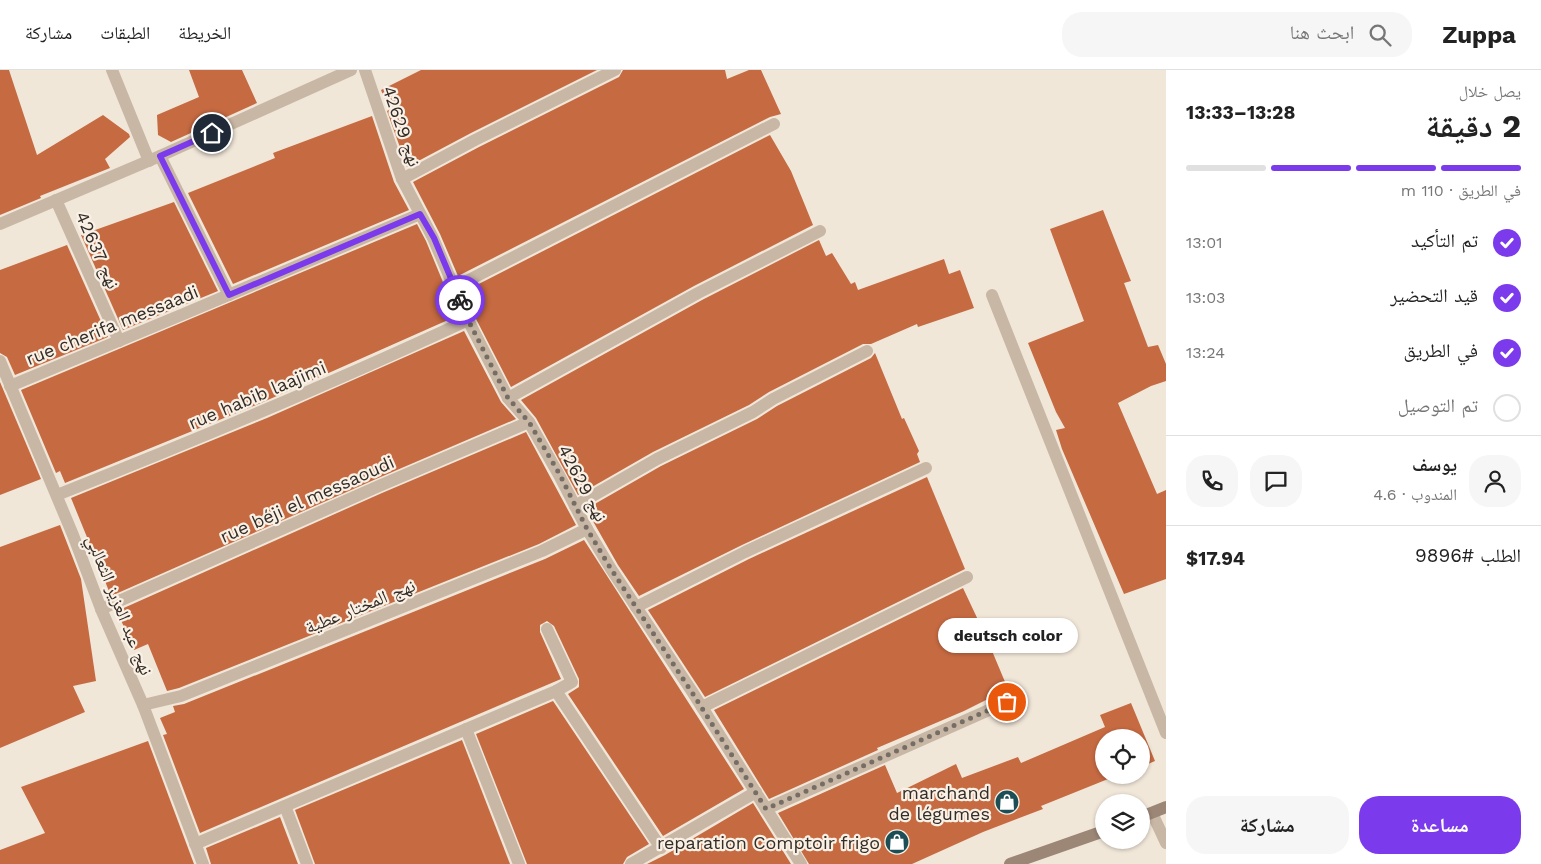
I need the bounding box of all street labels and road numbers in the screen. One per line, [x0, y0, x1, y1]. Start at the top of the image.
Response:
street label: نهج 42629 [377, 83, 426, 170]
street label: نهج 42637 [70, 208, 124, 293]
street label: rue cherifa messaadi [23, 281, 201, 369]
street label: rue habib laajimi [185, 357, 329, 433]
street label: نهج 42629 [552, 441, 612, 526]
street label: rue béji el messaoudi [217, 451, 397, 547]
street label: نهج عبد العزيز الثعالبي [78, 532, 158, 680]
street label: نهج المختار عطية [302, 574, 419, 639]

